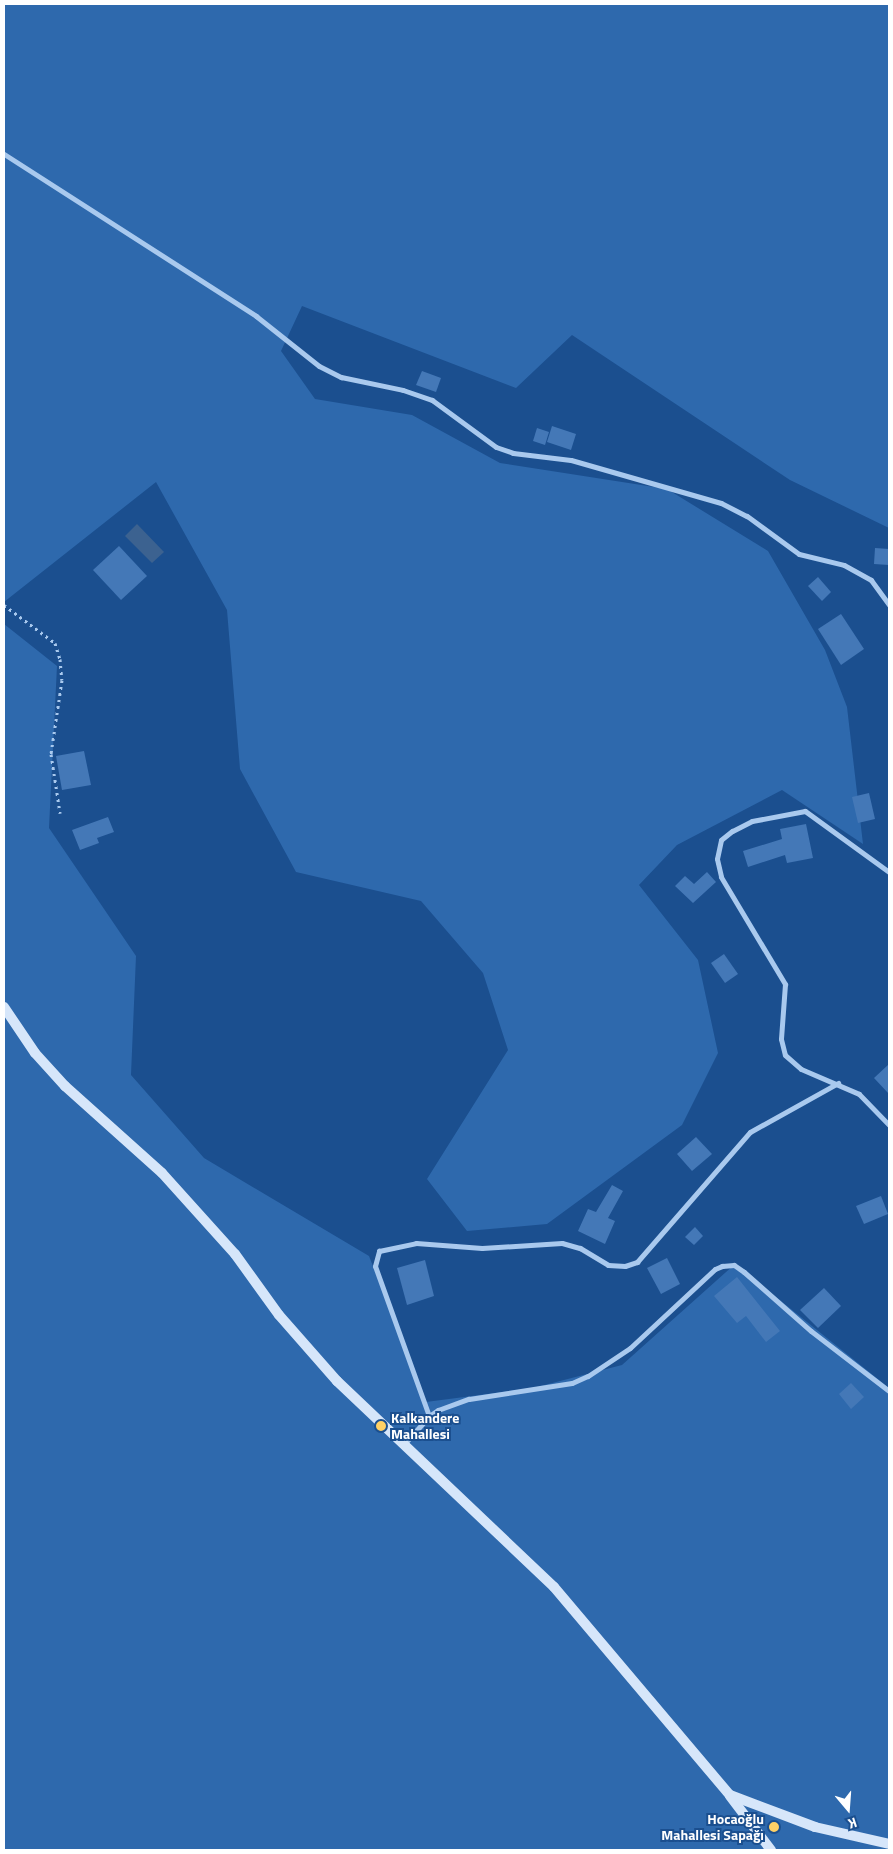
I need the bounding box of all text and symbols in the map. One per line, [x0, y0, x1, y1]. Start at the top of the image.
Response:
place label: Kalkandere Mahallesi [391, 1410, 459, 1442]
marker: Kalkandere Mahallesi [375, 1420, 387, 1432]
north arrow [823, 1784, 873, 1834]
place label: Hocaoğlu Mahallesi Sapağı [661, 1811, 764, 1844]
text: K [846, 1812, 860, 1835]
marker: Hocaoğlu Mahallesi Sapağı [768, 1821, 780, 1833]

